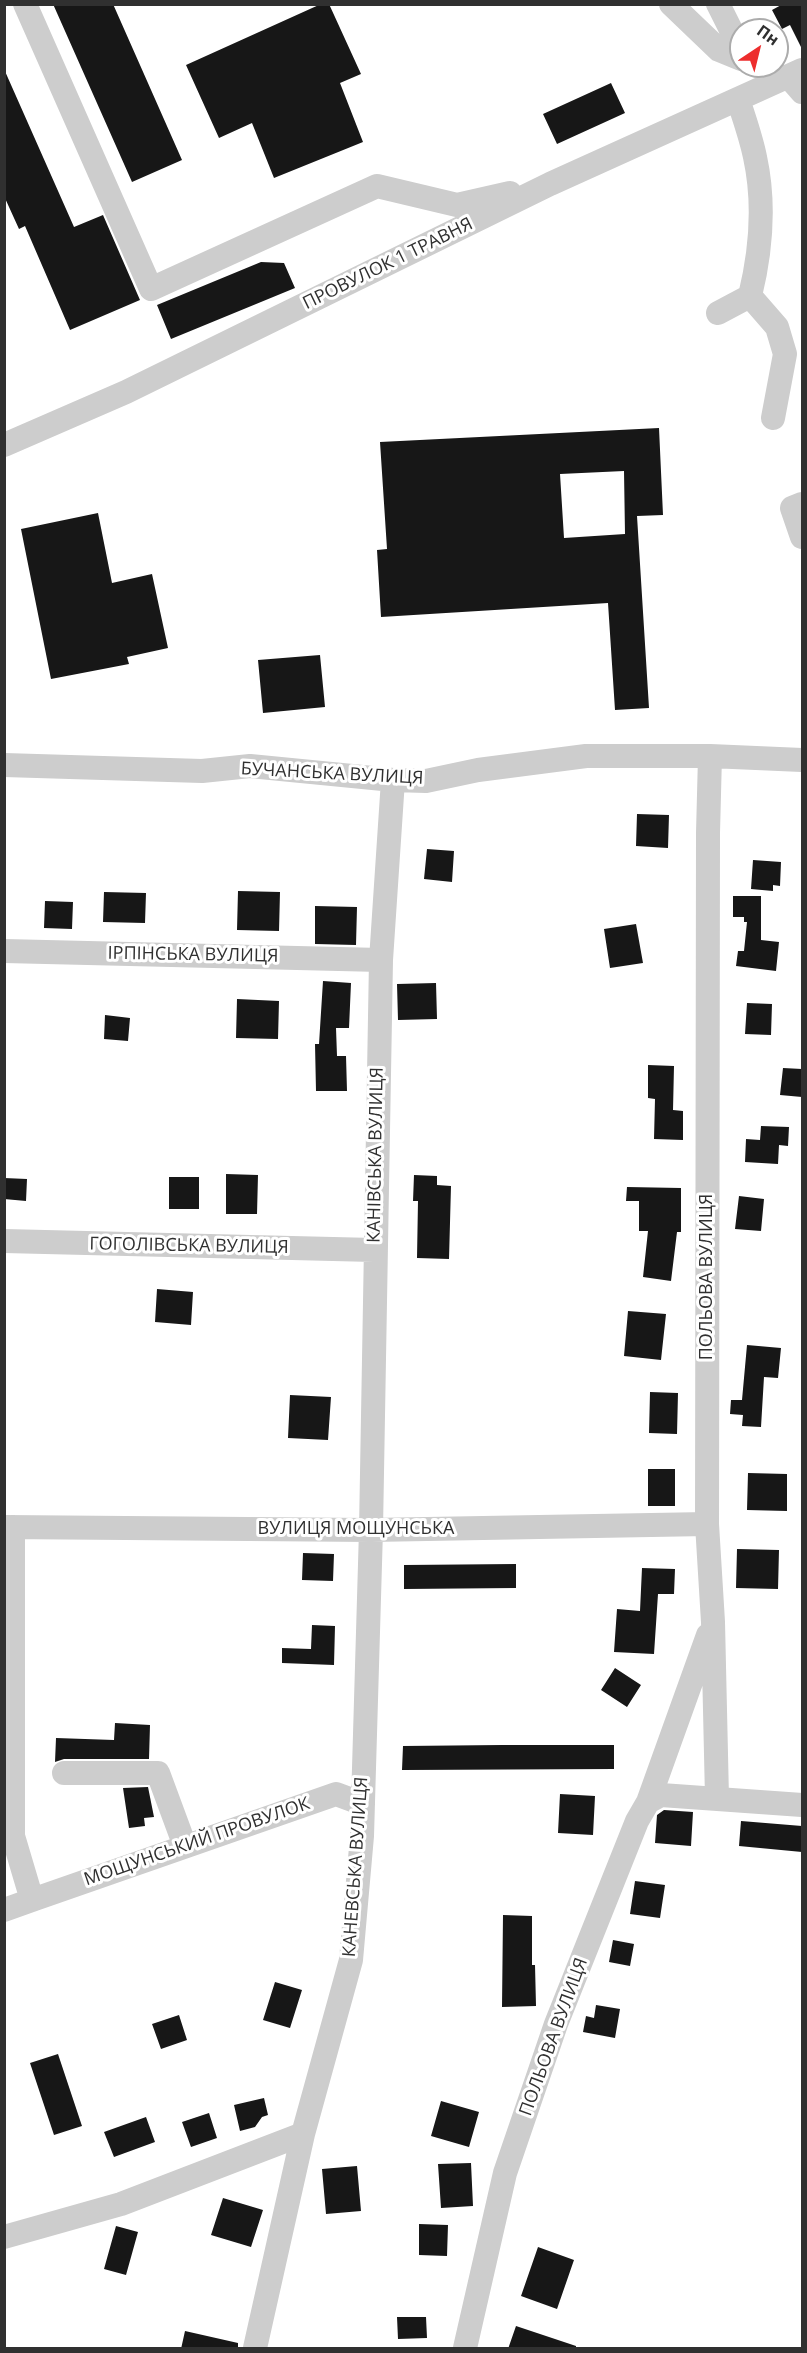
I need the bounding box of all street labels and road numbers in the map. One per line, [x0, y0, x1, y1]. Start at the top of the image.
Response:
street label: ПРОВУЛОК 1 ТРАВНЯ [300, 213, 476, 315]
street label: БУЧАНСЬКА ВУЛИЦЯ [240, 758, 424, 790]
street label: ІРПІНСЬКА ВУЛИЦЯ [107, 943, 279, 967]
street label: КАНІВСЬКА ВУЛИЦЯ [364, 1067, 388, 1243]
street label: ПОЛЬОВА ВУЛИЦЯ [696, 1194, 718, 1360]
street label: ГОГОЛІВСЬКА ВУЛИЦЯ [89, 1233, 289, 1259]
street label: ВУЛИЦЯ МОЩУНСЬКА [258, 1518, 454, 1540]
street label: КАНЕВСЬКА ВУЛИЦЯ [339, 1776, 373, 1958]
street label: МОЩУНСЬКИЙ ПРОВУЛОК [81, 1793, 313, 1891]
street label: ПОЛЬОВА ВУЛИЦЯ [515, 1955, 593, 2119]

